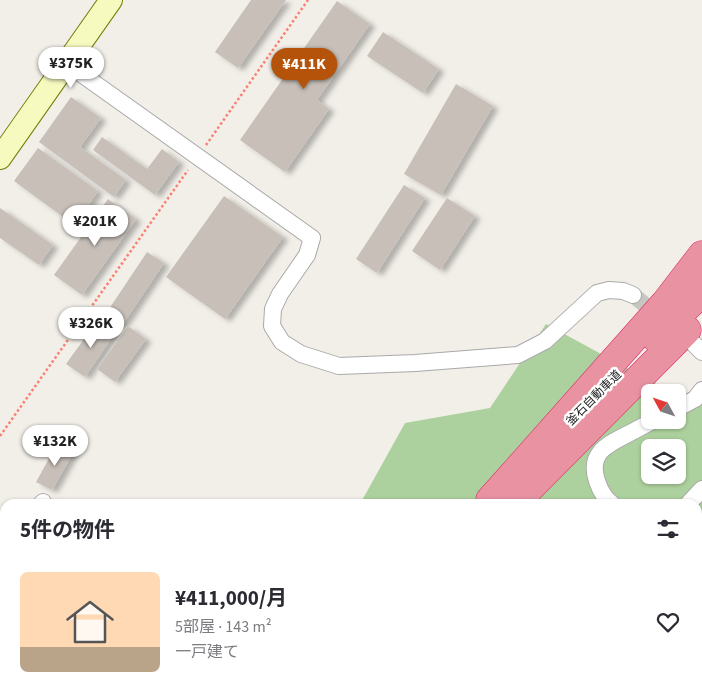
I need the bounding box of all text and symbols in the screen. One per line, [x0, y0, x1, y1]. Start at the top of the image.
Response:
pin: ¥375K [36, 46, 106, 89]
pin: ¥411K [269, 48, 339, 90]
text: ¥375K [49, 52, 93, 74]
text: ¥411K [282, 53, 326, 75]
pin: ¥201K [60, 204, 130, 247]
text: ¥201K [73, 210, 117, 232]
pin: ¥326K [56, 306, 126, 349]
text: ¥326K [69, 312, 113, 334]
street label: 釜石自動車道 [563, 367, 625, 429]
north arrow [641, 384, 686, 429]
map controls [641, 384, 686, 484]
pin: ¥132K [20, 424, 90, 467]
text: ¥132K [33, 430, 77, 452]
button: layers [641, 439, 686, 484]
text: 5件の物件 [20, 515, 115, 545]
icon: filters [654, 515, 682, 543]
text: ¥411,000/月 [175, 583, 287, 613]
icon: home [60, 592, 120, 652]
icon: heart [654, 608, 682, 636]
text: 5部屋 · 143 m² [175, 616, 272, 638]
text: 一戸建て [175, 641, 239, 663]

